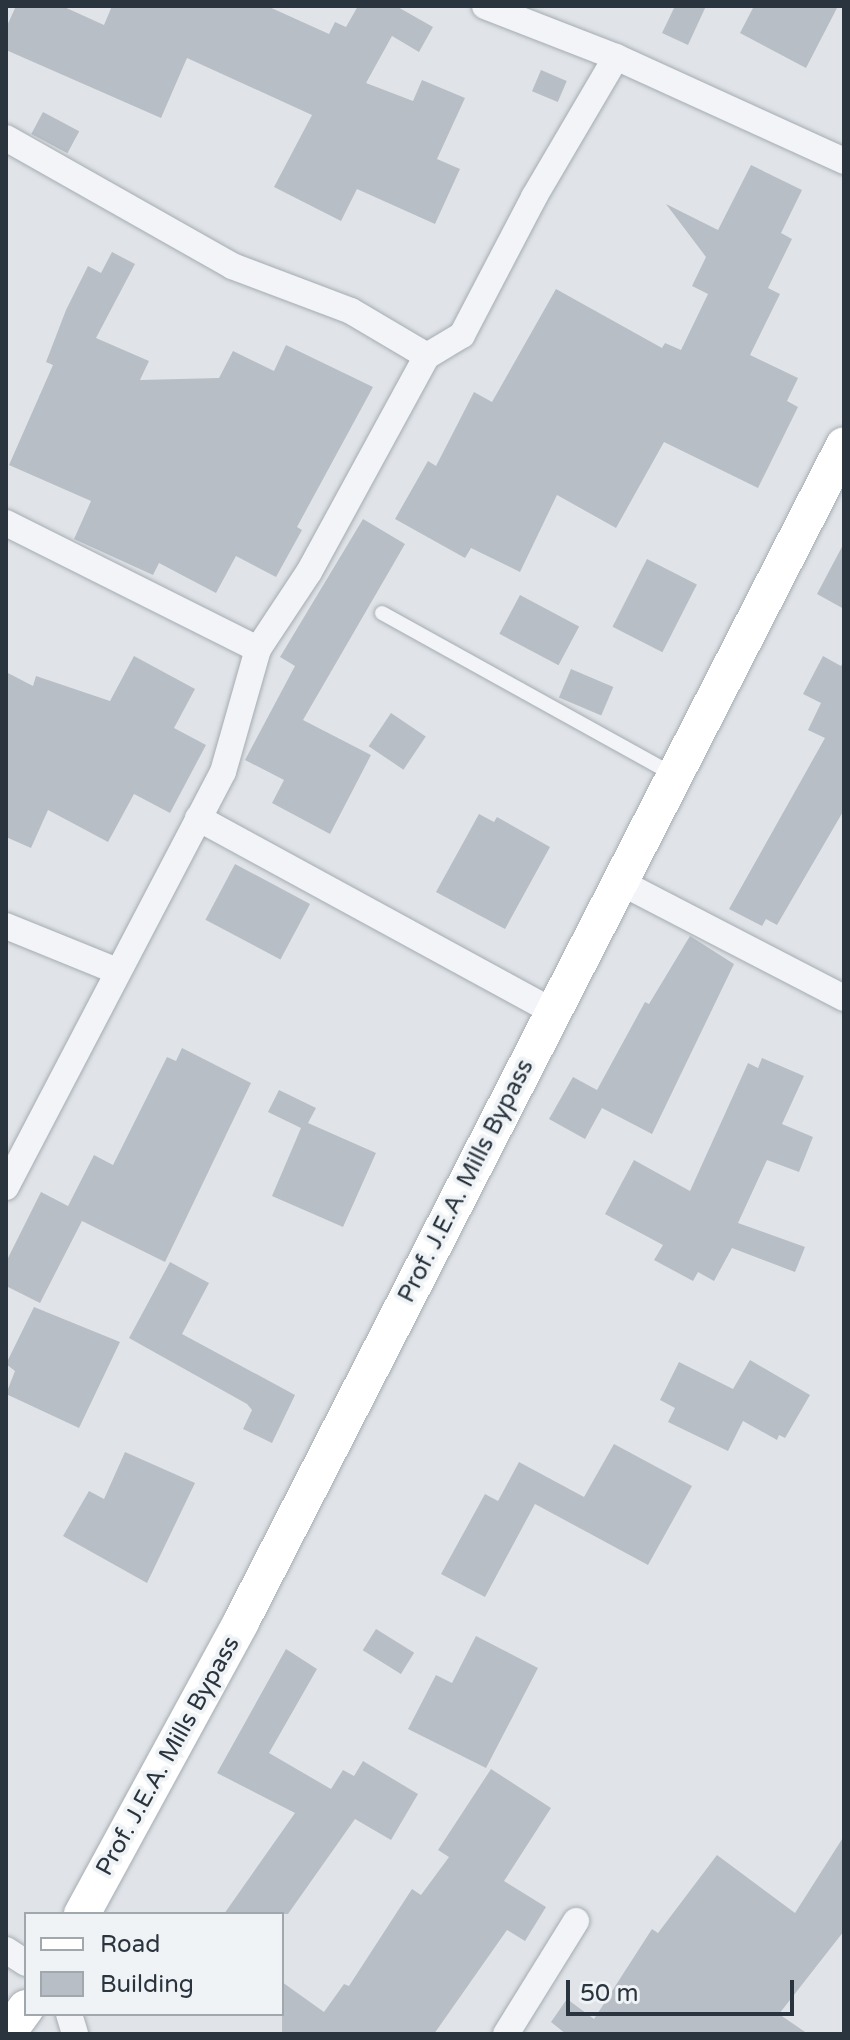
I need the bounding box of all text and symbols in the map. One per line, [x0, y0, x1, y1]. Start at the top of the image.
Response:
street label: Prof. J.E.A. Mills Bypass [392, 1055, 540, 1307]
street label: Prof. J.E.A. Mills Bypass [90, 1631, 246, 1881]
legend [24, 1912, 284, 2016]
text: Road [100, 1930, 160, 1959]
scale bar [570, 1964, 798, 2014]
text: Building [100, 1970, 194, 1999]
text: 50 m [580, 1979, 638, 2008]

